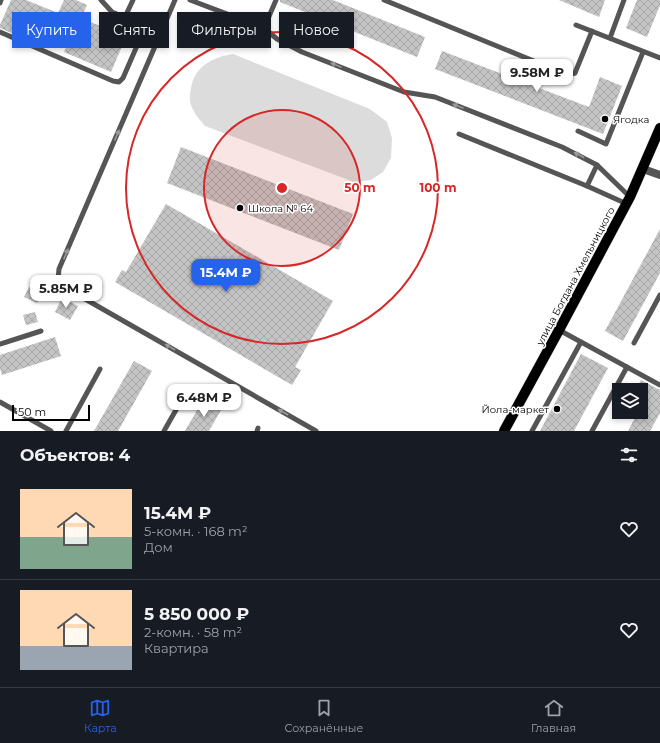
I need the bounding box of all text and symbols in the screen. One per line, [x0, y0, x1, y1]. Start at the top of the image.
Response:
chip: Купить [12, 12, 91, 48]
chip: Снять [99, 12, 169, 48]
chip: Фильтры [177, 12, 271, 48]
chip: Новое [279, 12, 354, 48]
pin: 9.58M ₽ [500, 59, 574, 93]
one-way arrow [329, 62, 341, 68]
text: 9.58M ₽ [510, 64, 564, 80]
one-way arrow [452, 102, 464, 108]
place label: Ягодка [613, 113, 649, 126]
marker: Ягодка [600, 114, 610, 124]
one-way arrow [114, 129, 120, 140]
one-way arrow [573, 152, 584, 158]
text: 50 m [344, 180, 376, 195]
text: 100 m [420, 180, 456, 195]
centre of rings [275, 181, 289, 195]
place label: Школа № 64 [248, 202, 313, 215]
marker: Школа № 64 [235, 203, 245, 213]
street label: улица Богдана Хмельницкого [533, 205, 618, 349]
one-way arrow [63, 248, 69, 260]
pin: 15.4M ₽ [189, 259, 263, 293]
text: 15.4M ₽ [200, 264, 252, 280]
pin: 5.85M ₽ [29, 275, 103, 309]
text: 5.85M ₽ [39, 280, 93, 296]
one-way arrow [164, 344, 175, 351]
map controls [612, 383, 648, 419]
button: layers [612, 383, 648, 419]
pin: 6.48M ₽ [167, 384, 241, 418]
text: 6.48M ₽ [176, 389, 232, 405]
scale bar [12, 403, 90, 422]
place label: Йола-маркет [482, 403, 549, 416]
marker: Йола-маркет [552, 404, 562, 414]
text: 50 m [18, 405, 46, 419]
one-way arrow [277, 408, 288, 415]
icon: filters [618, 444, 640, 466]
text: Объектов: 4 [20, 445, 130, 465]
text: 15.4M ₽ [144, 503, 211, 523]
icon: home [52, 505, 100, 553]
icon: heart [618, 518, 640, 540]
text: 5-комн. · 168 m² [144, 523, 248, 539]
text: Дом [144, 539, 173, 555]
text: 5 850 000 ₽ [144, 604, 249, 624]
icon: home [52, 606, 100, 654]
icon: heart [618, 619, 640, 641]
text: 2-комн. · 58 m² [144, 624, 242, 640]
text: Квартира [144, 640, 209, 656]
tab: Карта [84, 697, 117, 735]
tab: Сохранённые [285, 697, 363, 735]
tab: Главная [531, 697, 576, 735]

